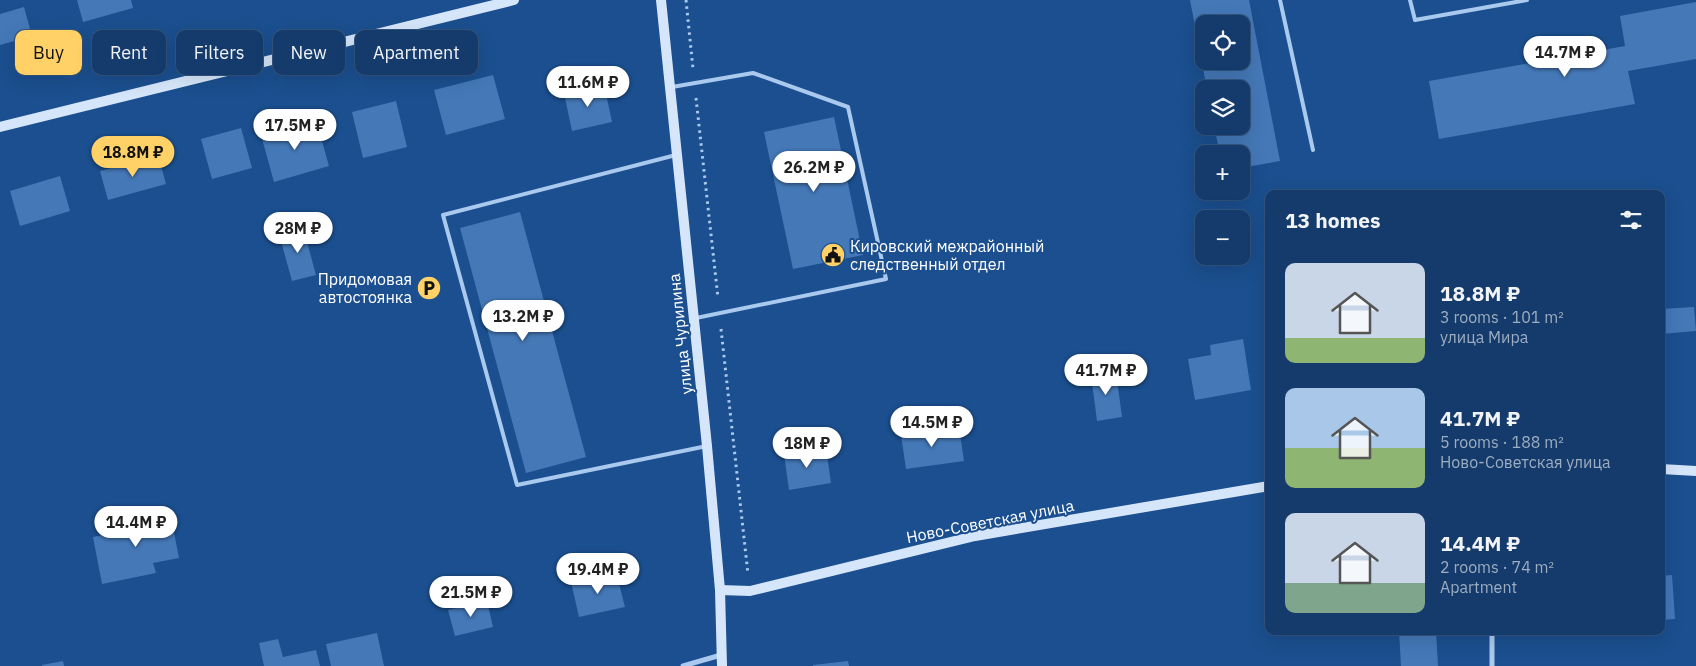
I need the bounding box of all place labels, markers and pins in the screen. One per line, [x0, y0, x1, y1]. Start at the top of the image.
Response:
pin: 14.7M ₽ [1519, 36, 1611, 78]
pin: 11.6M ₽ [542, 66, 634, 108]
pin: 17.5M ₽ [249, 108, 341, 151]
pin: 18.8M ₽ [87, 136, 179, 178]
pin: 26.2M ₽ [768, 150, 860, 193]
pin: 28M ₽ [263, 212, 333, 254]
place label: Кировский межрайонный следственный отдел [850, 236, 1044, 274]
public building icon: Кировский межрайонный следственный отдел [820, 242, 846, 268]
place label: Придомовая автостоянка [318, 269, 412, 307]
parking icon: Придомовая автостоянка [416, 275, 442, 301]
pin: 13.2M ₽ [477, 300, 569, 342]
pin: 41.7M ₽ [1060, 354, 1152, 396]
pin: 14.5M ₽ [886, 406, 978, 448]
pin: 18M ₽ [772, 426, 842, 469]
pin: 14.4M ₽ [90, 506, 182, 548]
pin: 19.4M ₽ [552, 552, 644, 595]
pin: 21.5M ₽ [425, 576, 517, 618]

